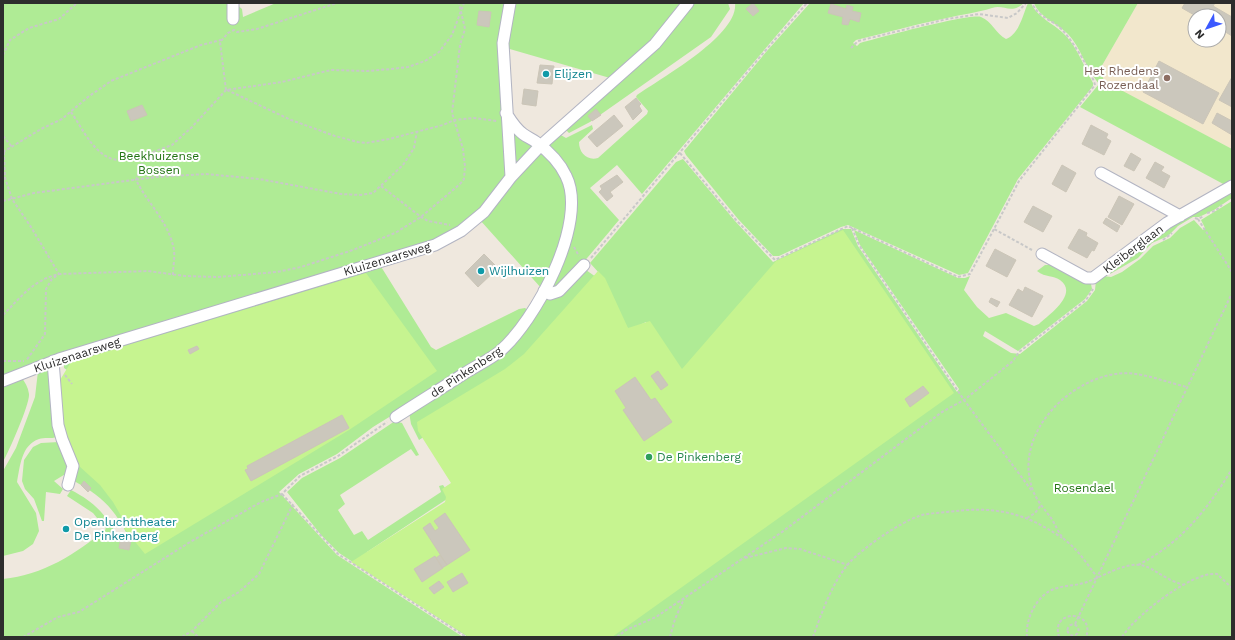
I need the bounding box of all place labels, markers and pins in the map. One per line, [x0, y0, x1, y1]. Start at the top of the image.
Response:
place label: Het Rhedens Rozendaal [1084, 64, 1159, 92]
place label: Elijzen [554, 67, 592, 81]
marker: Elijzen [541, 69, 551, 79]
marker: Het Rhedens Rozendaal [1162, 73, 1172, 83]
place label: Wijlhuizen [489, 264, 549, 278]
marker: Wijlhuizen [476, 266, 486, 276]
place label: De Pinkenberg [657, 450, 742, 464]
marker: De Pinkenberg [644, 452, 654, 462]
place label: Openluchttheater De Pinkenberg [74, 515, 177, 543]
marker: Openluchttheater De Pinkenberg [61, 524, 71, 534]

